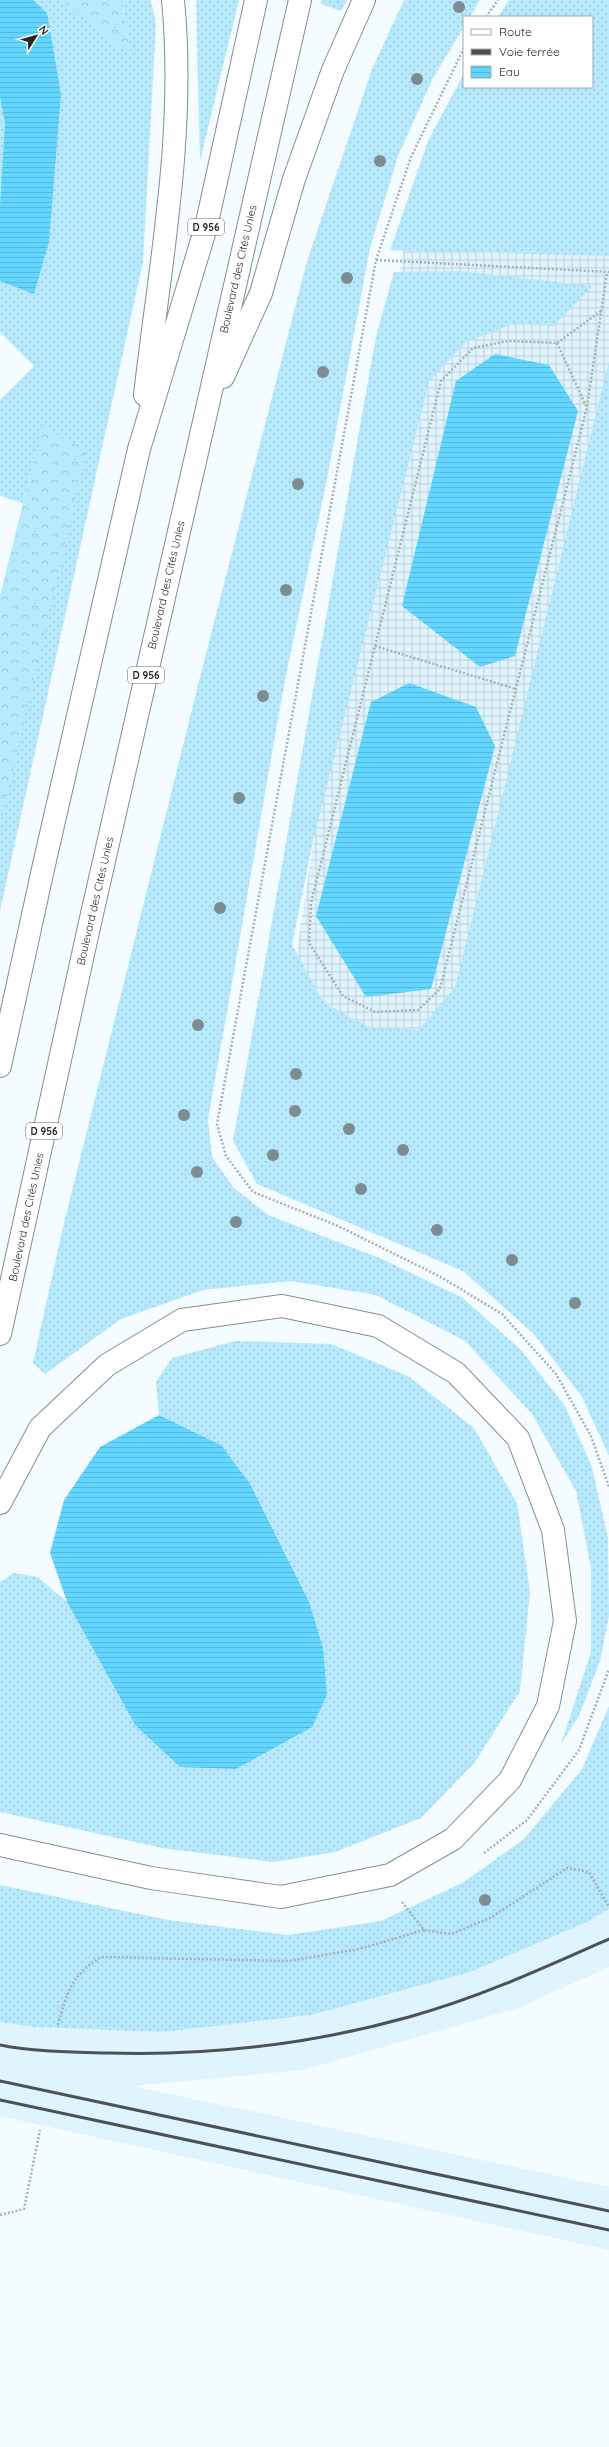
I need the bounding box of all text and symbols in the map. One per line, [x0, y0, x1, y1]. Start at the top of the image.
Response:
north arrow [16, 16, 56, 56]
legend [463, 16, 593, 88]
text: N [36, 23, 52, 37]
text: Route [499, 24, 532, 39]
text: Voie ferrée [499, 44, 560, 59]
text: Eau [499, 64, 520, 79]
street label: Boulevard des Cités Unies [216, 203, 260, 335]
road number: D 956 [188, 219, 224, 235]
street label: Boulevard des Cités Unies [144, 519, 188, 651]
road number: D 956 [128, 667, 164, 683]
street label: Boulevard des Cités Unies [73, 835, 117, 967]
road number: D 956 [26, 1123, 62, 1139]
street label: Boulevard des Cités Unies [6, 1151, 46, 1283]

